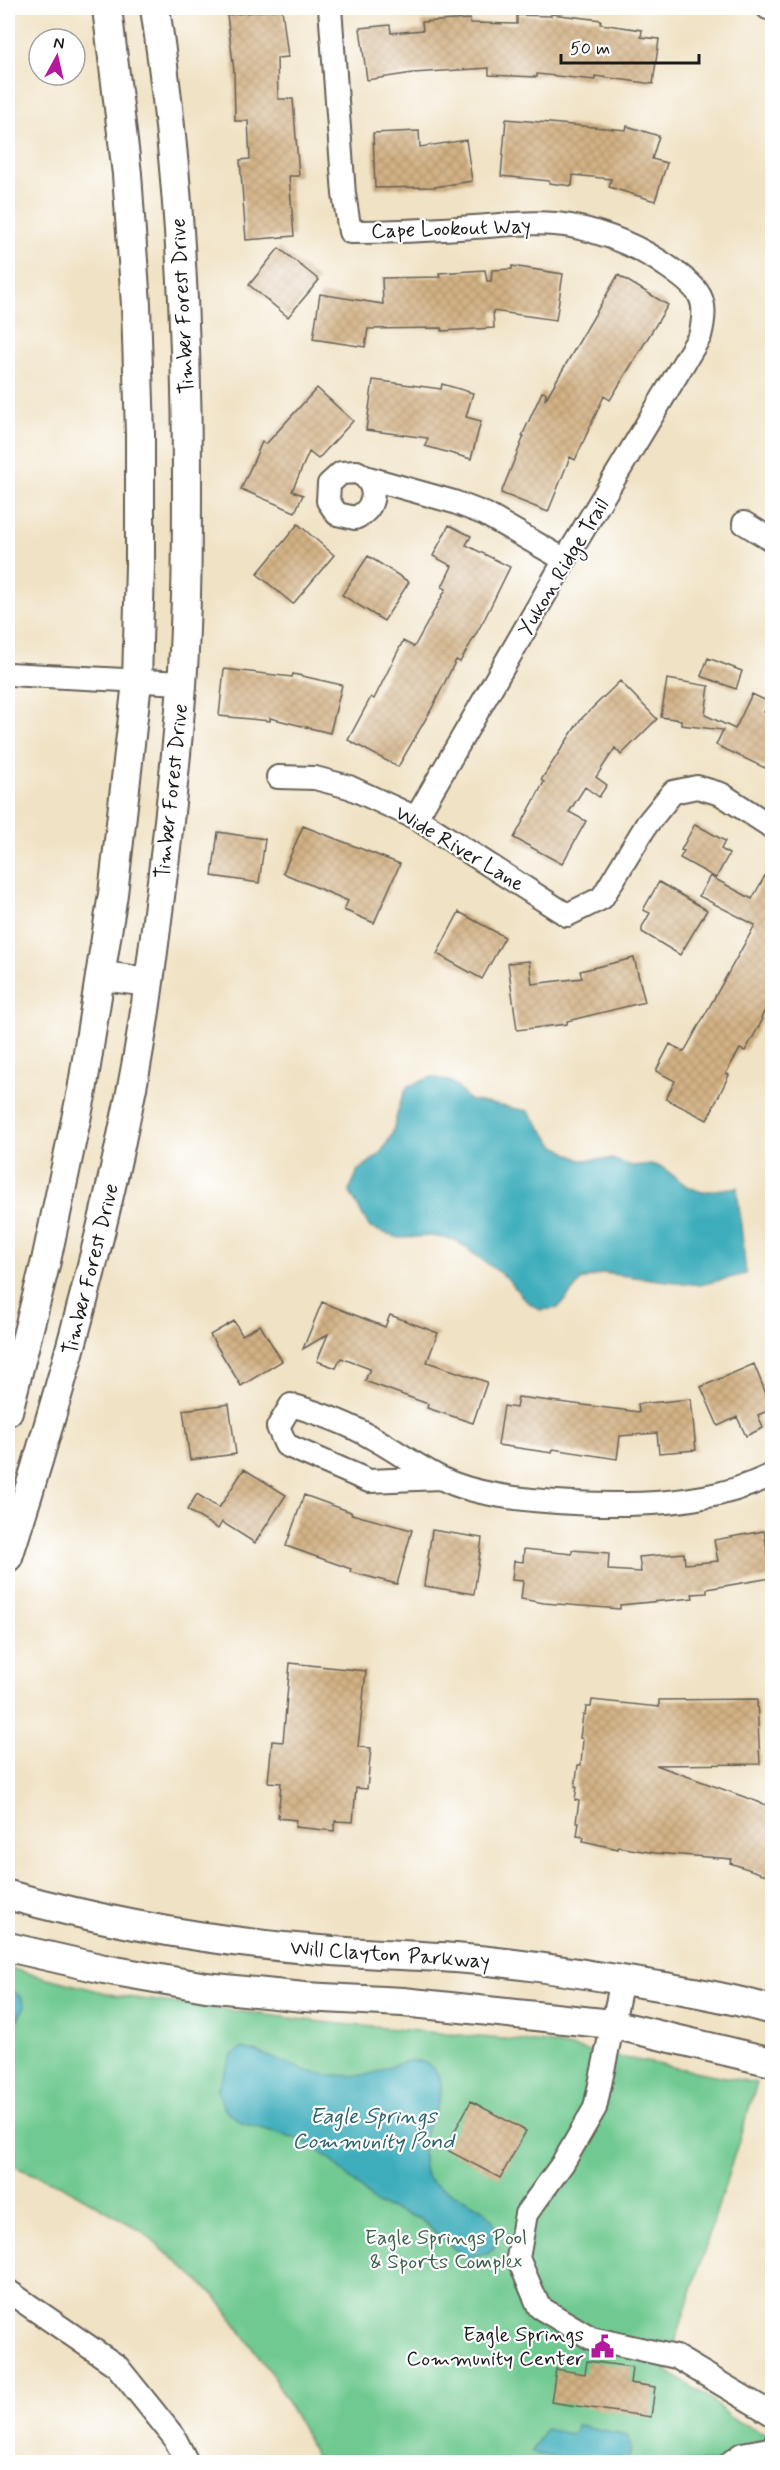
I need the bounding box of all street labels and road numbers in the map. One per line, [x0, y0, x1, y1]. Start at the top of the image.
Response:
street label: Cape Lookout Way [370, 212, 532, 246]
street label: Timber Forest Drive [164, 217, 202, 394]
street label: Yukon Ridge Trail [512, 493, 617, 642]
street label: Timber Forest Drive [149, 702, 195, 880]
street label: Wide River Lane [390, 799, 529, 898]
street label: Timber Forest Drive [56, 1181, 126, 1358]
street label: Will Clayton Parkway [289, 1934, 491, 1976]

